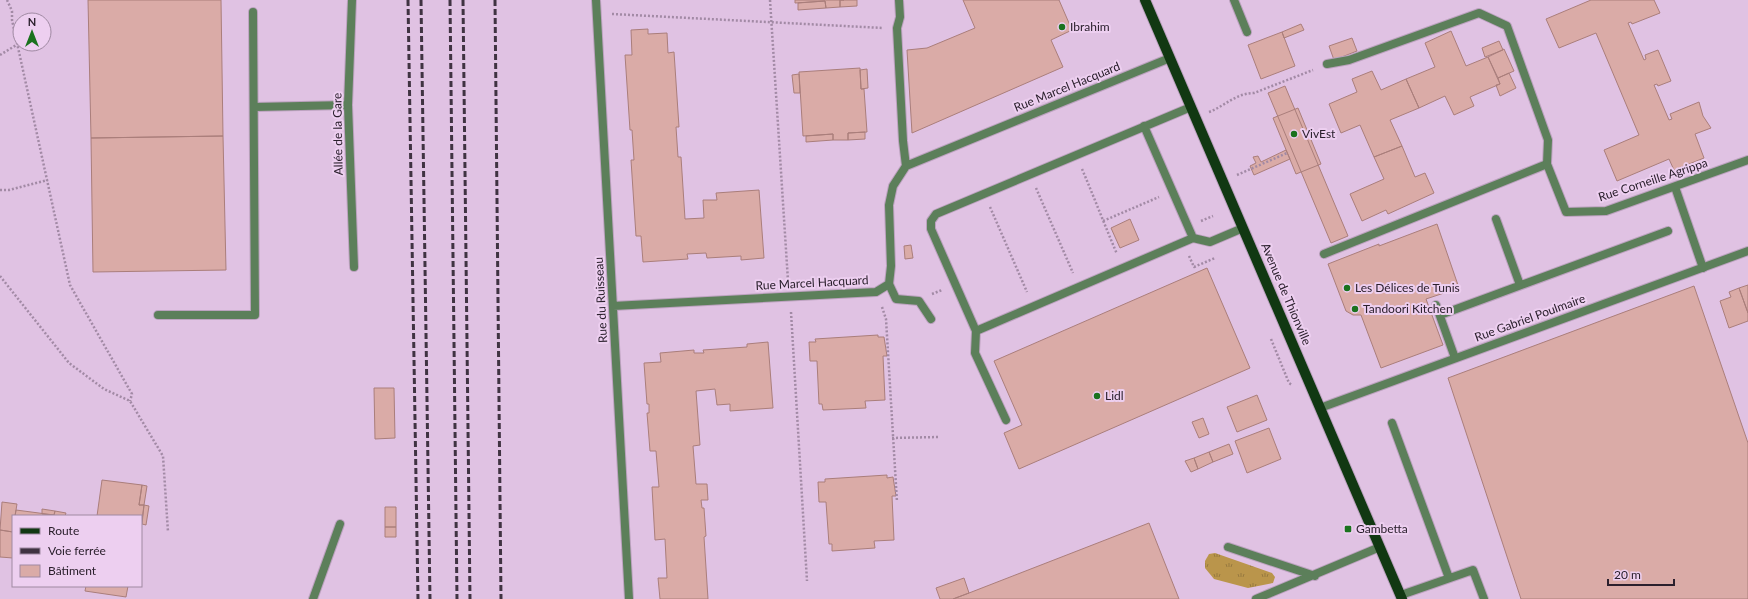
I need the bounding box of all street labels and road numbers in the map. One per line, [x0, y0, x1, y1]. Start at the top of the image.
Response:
street label: Rue Marcel Hacquard [1012, 58, 1122, 115]
street label: Allée de la Gare [329, 93, 346, 175]
street label: Rue Corneille Agrippa [1596, 155, 1709, 204]
street label: Avenue de Thionville [1258, 240, 1315, 347]
street label: Rue du Ruisseau [591, 257, 610, 343]
street label: Rue Marcel Hacquard [755, 272, 869, 293]
street label: Rue Gabriel Poulmaire [1472, 291, 1587, 345]

